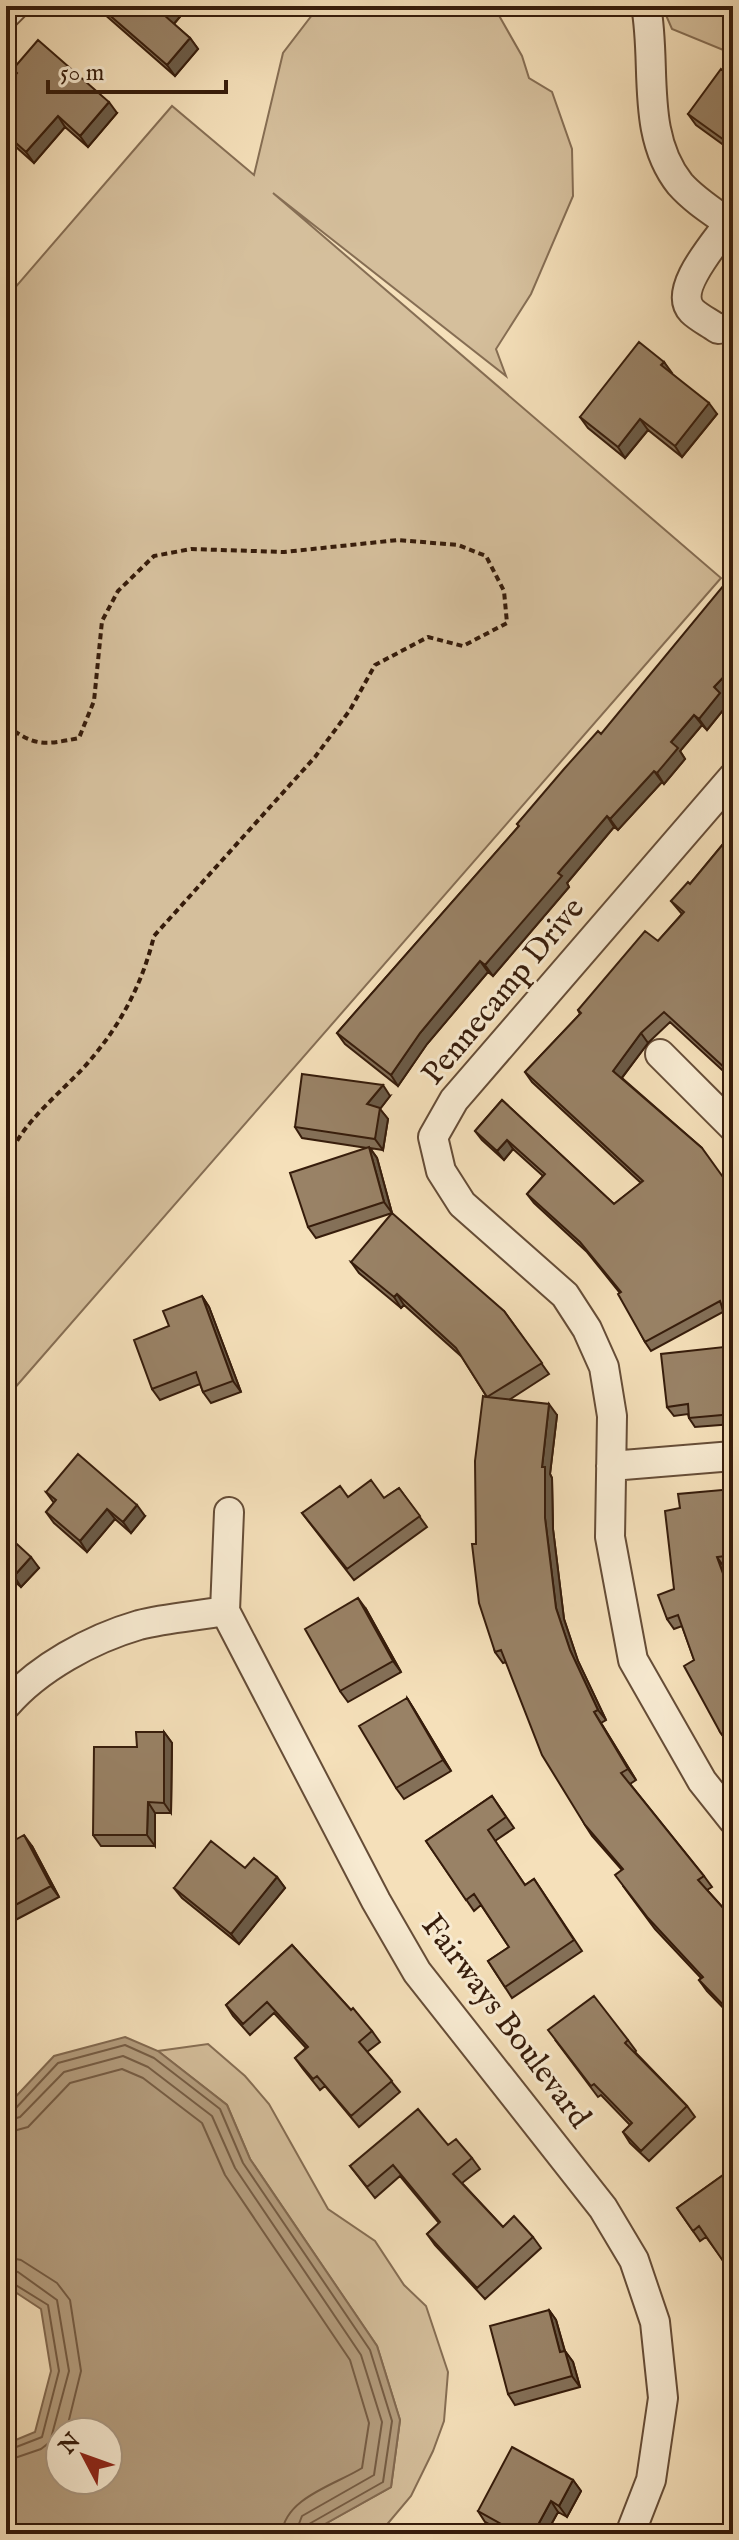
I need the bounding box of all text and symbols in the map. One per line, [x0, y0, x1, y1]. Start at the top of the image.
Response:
scale bar [48, 44, 226, 94]
text: 50 m [60, 58, 104, 89]
street label: Pennecamp Drive [414, 890, 594, 1094]
street label: Fairways Boulevard [411, 1907, 599, 2138]
north arrow [44, 2416, 124, 2496]
text: N [53, 2428, 87, 2461]

